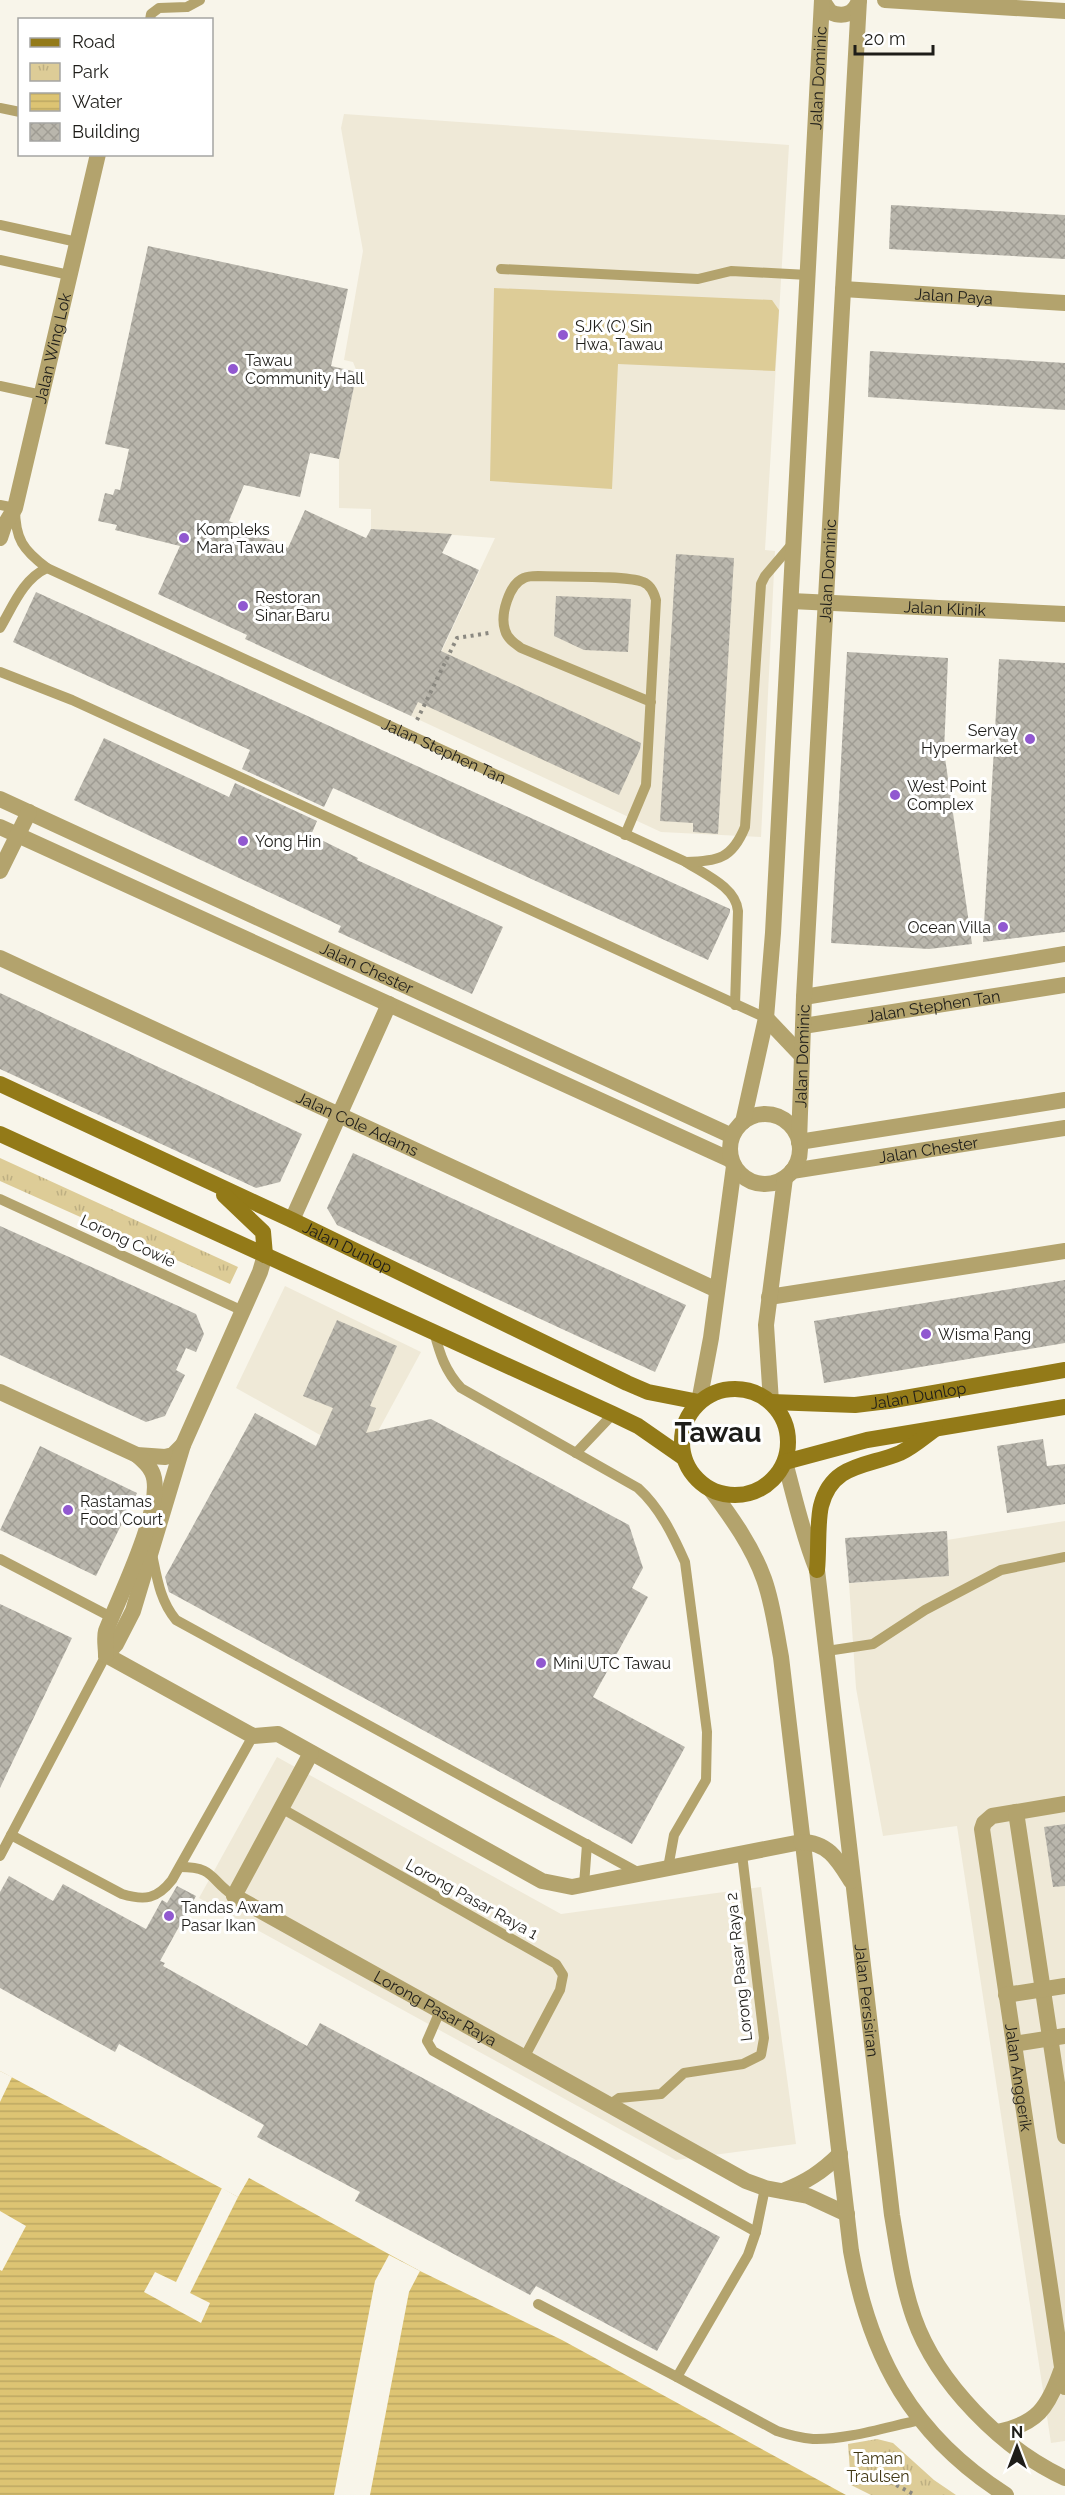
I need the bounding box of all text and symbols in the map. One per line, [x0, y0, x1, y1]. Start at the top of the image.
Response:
legend [18, 18, 213, 156]
scale bar [855, 18, 933, 56]
street label: Jalan Dominic [806, 26, 830, 130]
text: 20 m [864, 28, 906, 49]
text: Road [72, 31, 115, 52]
text: Park [72, 61, 109, 82]
text: Water [72, 91, 123, 112]
text: Building [72, 121, 140, 142]
street label: Jalan Paya [914, 284, 993, 308]
street label: Jalan Wing Lok [30, 290, 75, 405]
place label: SJK (C) Sin Hwa, Tawau [575, 317, 663, 354]
marker: SJK (C) Sin Hwa, Tawau [556, 328, 570, 342]
place label: Tawau Community Hall [245, 351, 365, 388]
marker: Tawau Community Hall [226, 362, 240, 376]
street label: Jalan Dominic [815, 518, 840, 623]
place label: Kompleks Mara Tawau [196, 520, 284, 557]
marker: Kompleks Mara Tawau [177, 531, 191, 545]
place label: Restoran Sinar Baru [255, 588, 330, 625]
street label: Jalan Klinik [903, 597, 987, 620]
marker: Restoran Sinar Baru [236, 599, 250, 613]
street label: Jalan Stephen Tan [379, 714, 509, 787]
place label: Servay Hypermarket [921, 721, 1019, 758]
marker: Servay Hypermarket [1023, 732, 1037, 746]
place label: West Point Complex [907, 777, 987, 814]
marker: West Point Complex [888, 788, 902, 802]
place label: Yong Hin [255, 832, 321, 851]
marker: Yong Hin [236, 834, 250, 848]
place label: Ocean Villa [908, 918, 991, 937]
marker: Ocean Villa [996, 920, 1010, 934]
street label: Jalan Chester [317, 938, 417, 998]
street label: Jalan Stephen Tan [865, 986, 1001, 1025]
street label: Jalan Dominic [791, 1004, 813, 1108]
street label: Jalan Cole Adams [293, 1087, 422, 1160]
street label: Jalan Chester [877, 1132, 980, 1167]
street label: Lorong Cowie [77, 1211, 179, 1271]
street label: Jalan Dunlop [300, 1217, 395, 1277]
place label: Wisma Pang [938, 1325, 1031, 1344]
marker: Wisma Pang [919, 1327, 933, 1341]
street label: Jalan Dunlop [869, 1378, 968, 1413]
district label: Tawau [675, 1416, 761, 1449]
place label: Rastamas Food Court [80, 1492, 164, 1529]
marker: Rastamas Food Court [61, 1503, 75, 1517]
place label: Mini UTC Tawau [553, 1654, 671, 1673]
marker: Mini UTC Tawau [534, 1656, 548, 1670]
street label: Lorong Pasar Raya 1 [403, 1855, 541, 1943]
street label: Lorong Pasar Raya 2 [722, 1892, 756, 2042]
place label: Tandas Awam Pasar Ikan [181, 1898, 284, 1935]
marker: Tandas Awam Pasar Ikan [162, 1909, 176, 1923]
street label: Jalan Persisiran [851, 1943, 883, 2058]
street label: Lorong Pasar Raya [371, 1966, 500, 2050]
street label: Jalan Anggerik [1002, 2022, 1036, 2133]
north arrow [987, 2417, 1047, 2477]
text: N [1011, 2423, 1023, 2442]
park label: Taman Traulsen [847, 2449, 909, 2486]

